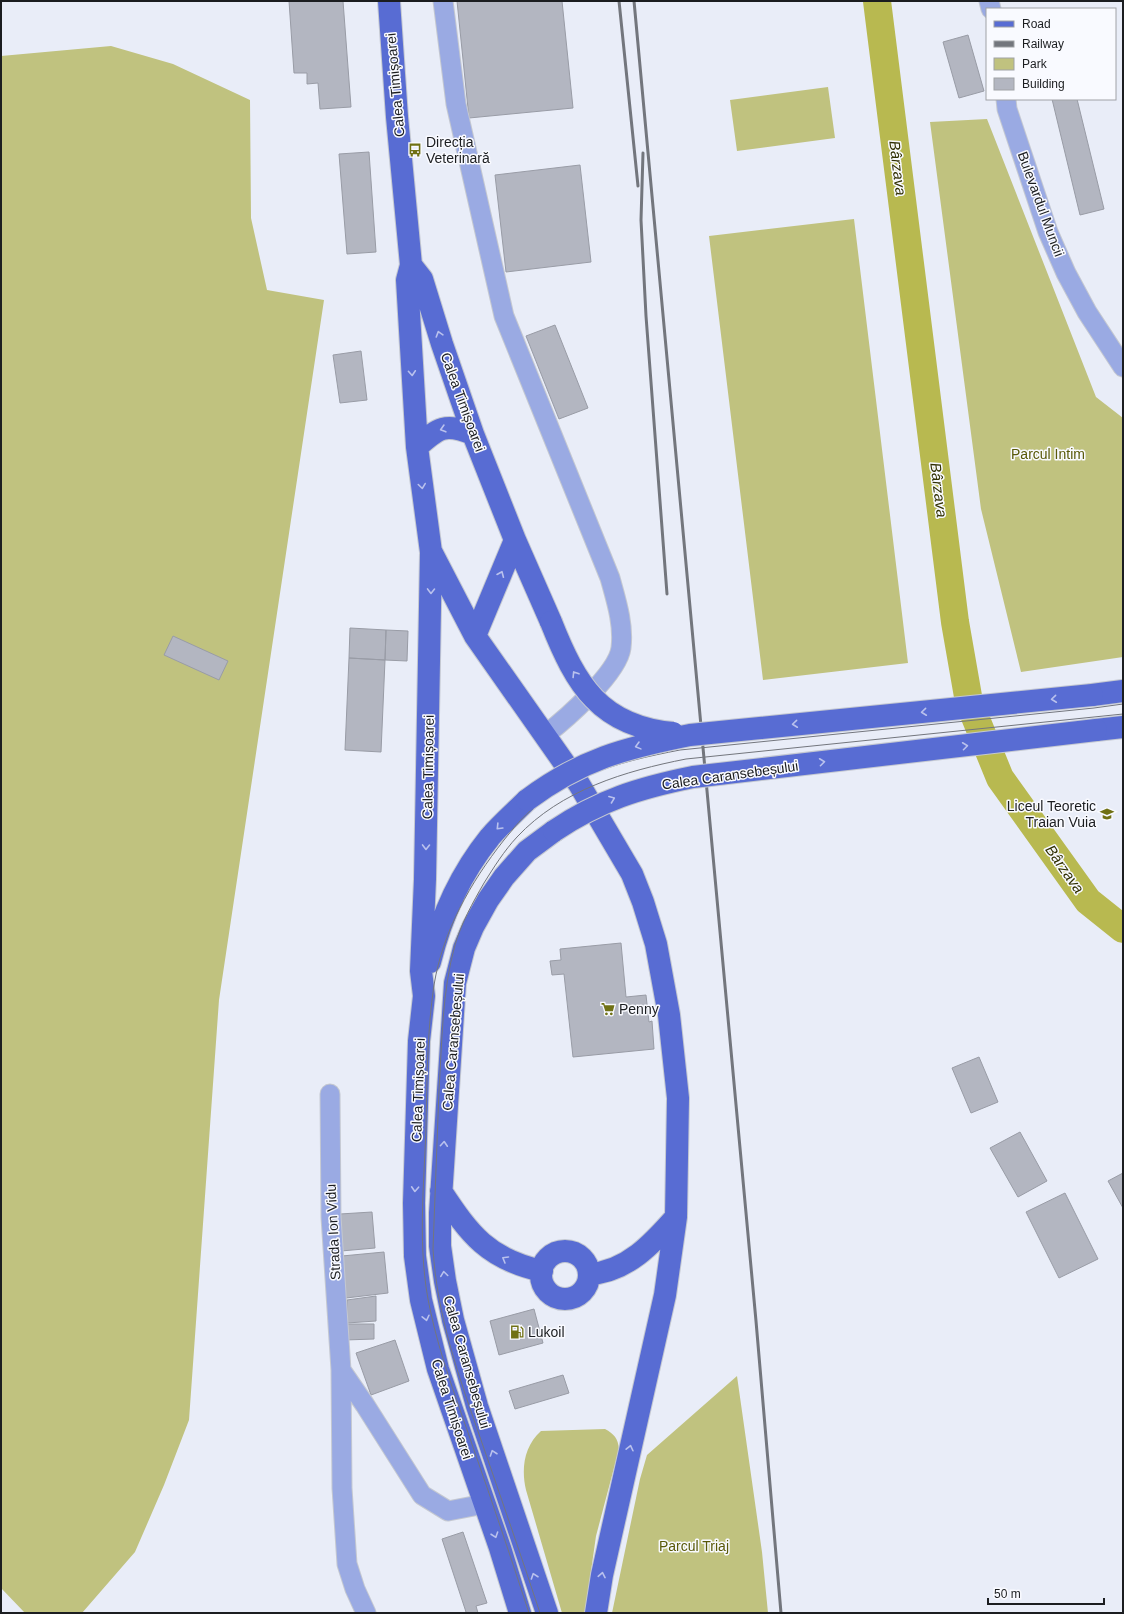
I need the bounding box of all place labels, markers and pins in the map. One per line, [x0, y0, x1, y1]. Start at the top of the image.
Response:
place label: Direcția Veterinară [426, 134, 490, 166]
bus stop icon: Direcția Veterinară [407, 142, 423, 158]
place label: Liceul Teoretic Traian Vuia [1007, 798, 1096, 830]
school or university icon: Liceul Teoretic Traian Vuia [1099, 806, 1115, 822]
supermarket icon: Penny [600, 1001, 616, 1017]
place label: Penny [619, 1001, 659, 1017]
fuel station icon: Lukoil [509, 1324, 525, 1340]
place label: Lukoil [528, 1324, 565, 1340]

